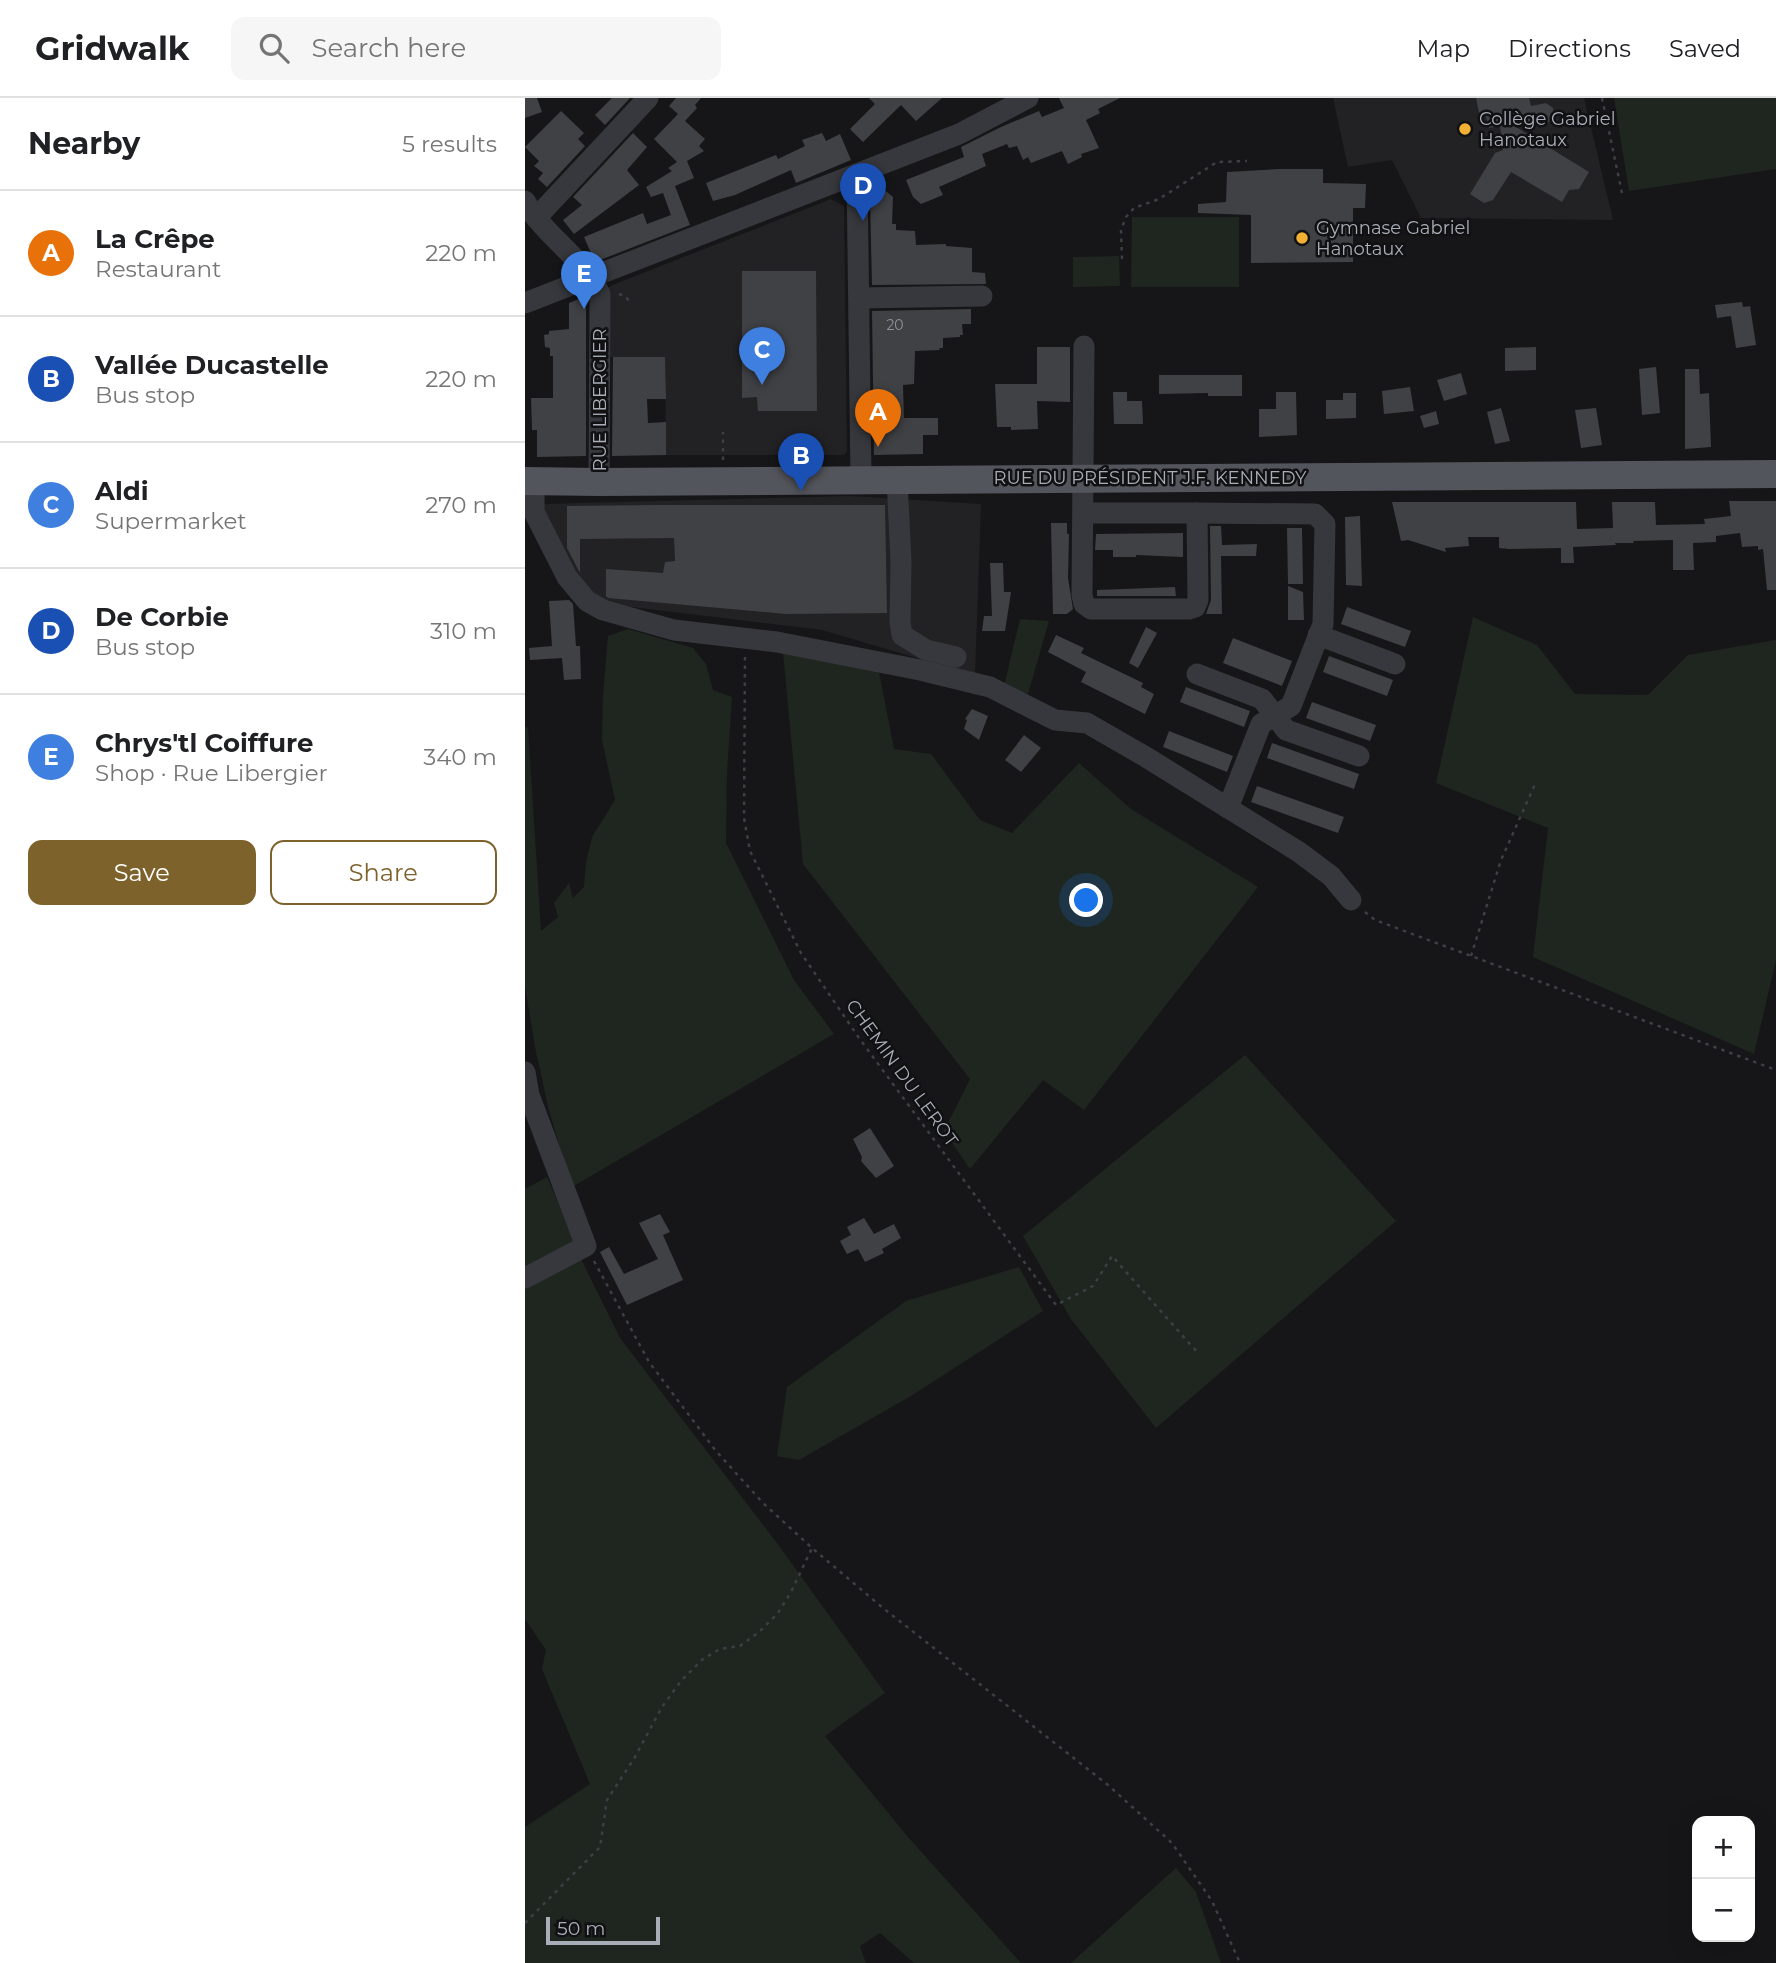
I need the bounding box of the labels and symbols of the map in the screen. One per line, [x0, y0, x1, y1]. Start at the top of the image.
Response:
place label: Collège Gabriel Hanotaux [1479, 108, 1616, 151]
marker: Collège Gabriel Hanotaux [1457, 121, 1473, 137]
pin: D [840, 163, 886, 221]
place label: Gymnase Gabriel Hanotaux [1316, 217, 1470, 260]
marker: Gymnase Gabriel Hanotaux [1294, 230, 1310, 246]
pin: E [561, 251, 607, 309]
house number: 20 [886, 316, 904, 334]
pin: C [739, 327, 785, 385]
street label: RUE LIBERGIER [589, 328, 611, 472]
pin: A [855, 389, 901, 447]
pin: B [778, 433, 824, 491]
street label: RUE DU PRÉSIDENT J.F. KENNEDY [993, 467, 1307, 489]
your location [1069, 883, 1103, 917]
street label: CHEMIN DU LEROT [841, 995, 963, 1151]
scale bar [546, 1914, 660, 1946]

